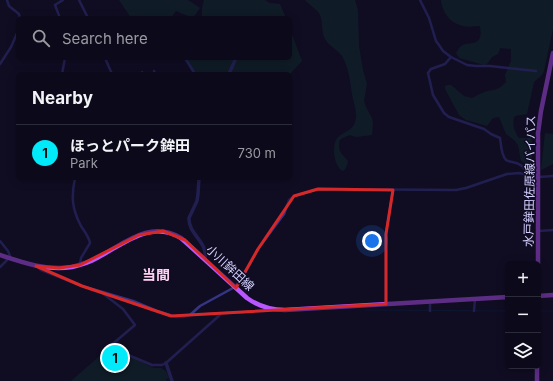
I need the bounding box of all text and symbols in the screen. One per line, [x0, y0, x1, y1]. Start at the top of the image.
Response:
search box [16, 16, 292, 60]
icon: search [30, 27, 52, 49]
text: Search here [62, 29, 148, 48]
text: Nearby [32, 88, 93, 108]
street label: 水戸鉾田佐原線バイパス [521, 115, 538, 247]
text: ほっとパーク鉾田 [70, 136, 190, 155]
text: 1 [42, 145, 48, 161]
text: 730 m [238, 145, 276, 161]
text: Park [70, 155, 98, 171]
your location [362, 231, 382, 251]
street label: 小川鉾田線 [203, 242, 257, 294]
map controls [505, 261, 541, 369]
button: + [505, 261, 541, 297]
district label: 当間 [142, 266, 170, 283]
button: − [505, 297, 541, 333]
button: layers [505, 333, 541, 369]
pin: 1 [102, 343, 128, 373]

